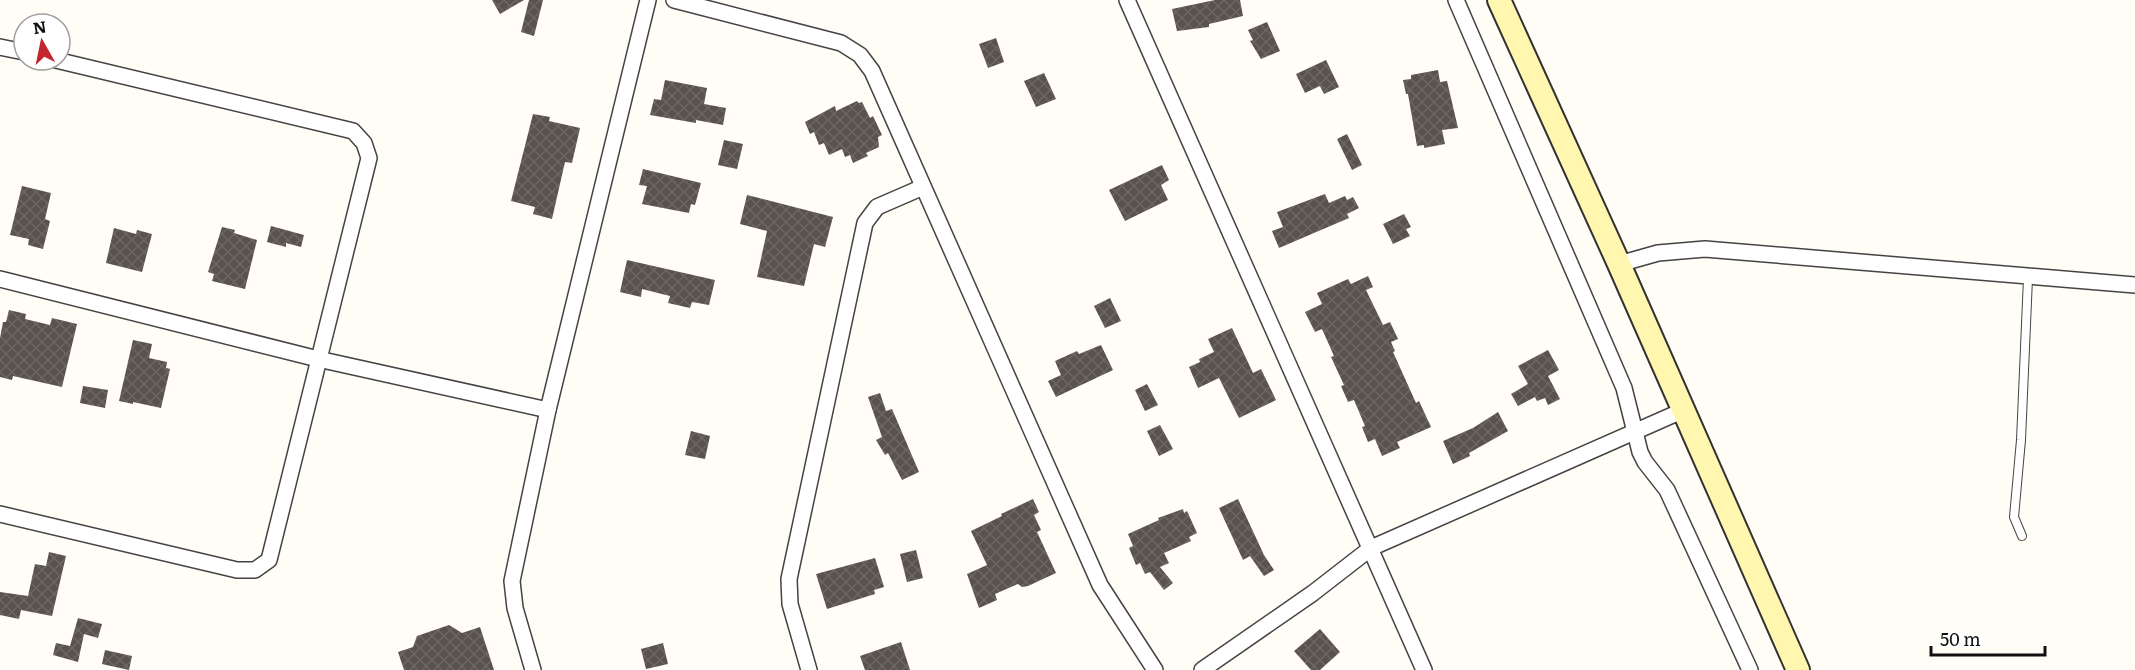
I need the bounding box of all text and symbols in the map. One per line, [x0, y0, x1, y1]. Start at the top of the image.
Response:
north arrow [12, 12, 72, 72]
text: N [31, 13, 48, 39]
scale bar [1931, 619, 2045, 657]
text: 50 m [1940, 625, 1981, 652]

